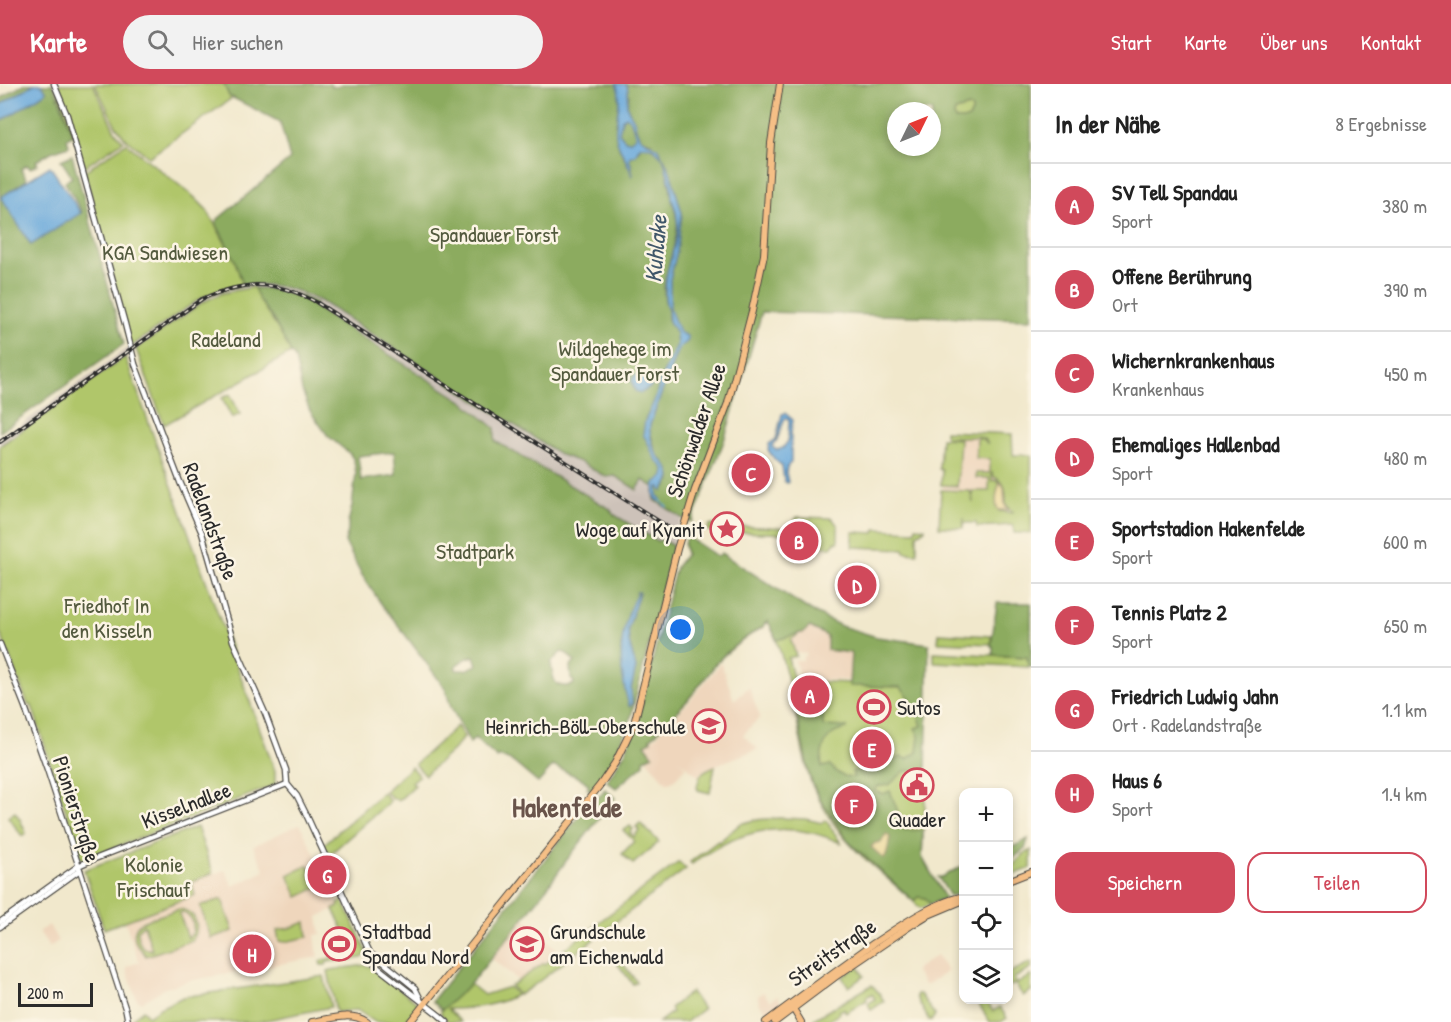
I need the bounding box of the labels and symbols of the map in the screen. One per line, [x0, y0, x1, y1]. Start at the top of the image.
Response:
north arrow [887, 102, 941, 156]
water label: Kuhlake [636, 212, 674, 284]
park label: Spandauer Forst [430, 219, 558, 249]
park label: KGA Sandwiesen [102, 237, 228, 267]
park label: Radeland [192, 324, 261, 354]
park label: Wildgehege im Spandauer Forst [551, 333, 679, 388]
street label: Schönwalder Allee [659, 359, 733, 501]
pin: C [732, 450, 771, 496]
street label: Radelandstraße [176, 458, 246, 584]
place icon: Woge auf Kyanit [709, 511, 745, 547]
place label: Woge auf Kyanit [576, 514, 704, 544]
pin: B [780, 518, 818, 564]
park label: Stadtpark [436, 536, 514, 566]
pin: D [838, 562, 876, 608]
park label: Friedhof In den Kisseln [62, 590, 152, 645]
your location [666, 615, 695, 644]
pin: A [790, 672, 830, 718]
sports icon: Sutos [856, 689, 892, 725]
place label: Sutos [897, 692, 941, 722]
school or university icon: Heinrich-Böll-Oberschule [691, 708, 727, 744]
place label: Heinrich-Böll-Oberschule [485, 711, 686, 741]
pin: E [852, 726, 892, 772]
street label: Pionierstraße [46, 752, 108, 866]
public building icon: Quader [899, 767, 935, 803]
street label: Kisselnallee [137, 774, 235, 836]
pin: F [834, 782, 874, 828]
district label: Hakenfelde [512, 788, 623, 826]
place label: Quader [888, 804, 946, 834]
park label: Kolonie Frischauf [116, 849, 191, 904]
pin: G [308, 852, 346, 898]
street label: Streitstraße [782, 911, 882, 993]
place label: Stadtbad Spandau Nord [362, 916, 469, 971]
place label: Grundschule am Eichenwald [550, 916, 663, 971]
sports icon: Stadtbad Spandau Nord [321, 926, 357, 962]
school or university icon: Grundschule am Eichenwald [509, 926, 545, 962]
pin: H [232, 932, 272, 976]
scale bar [18, 980, 93, 1008]

